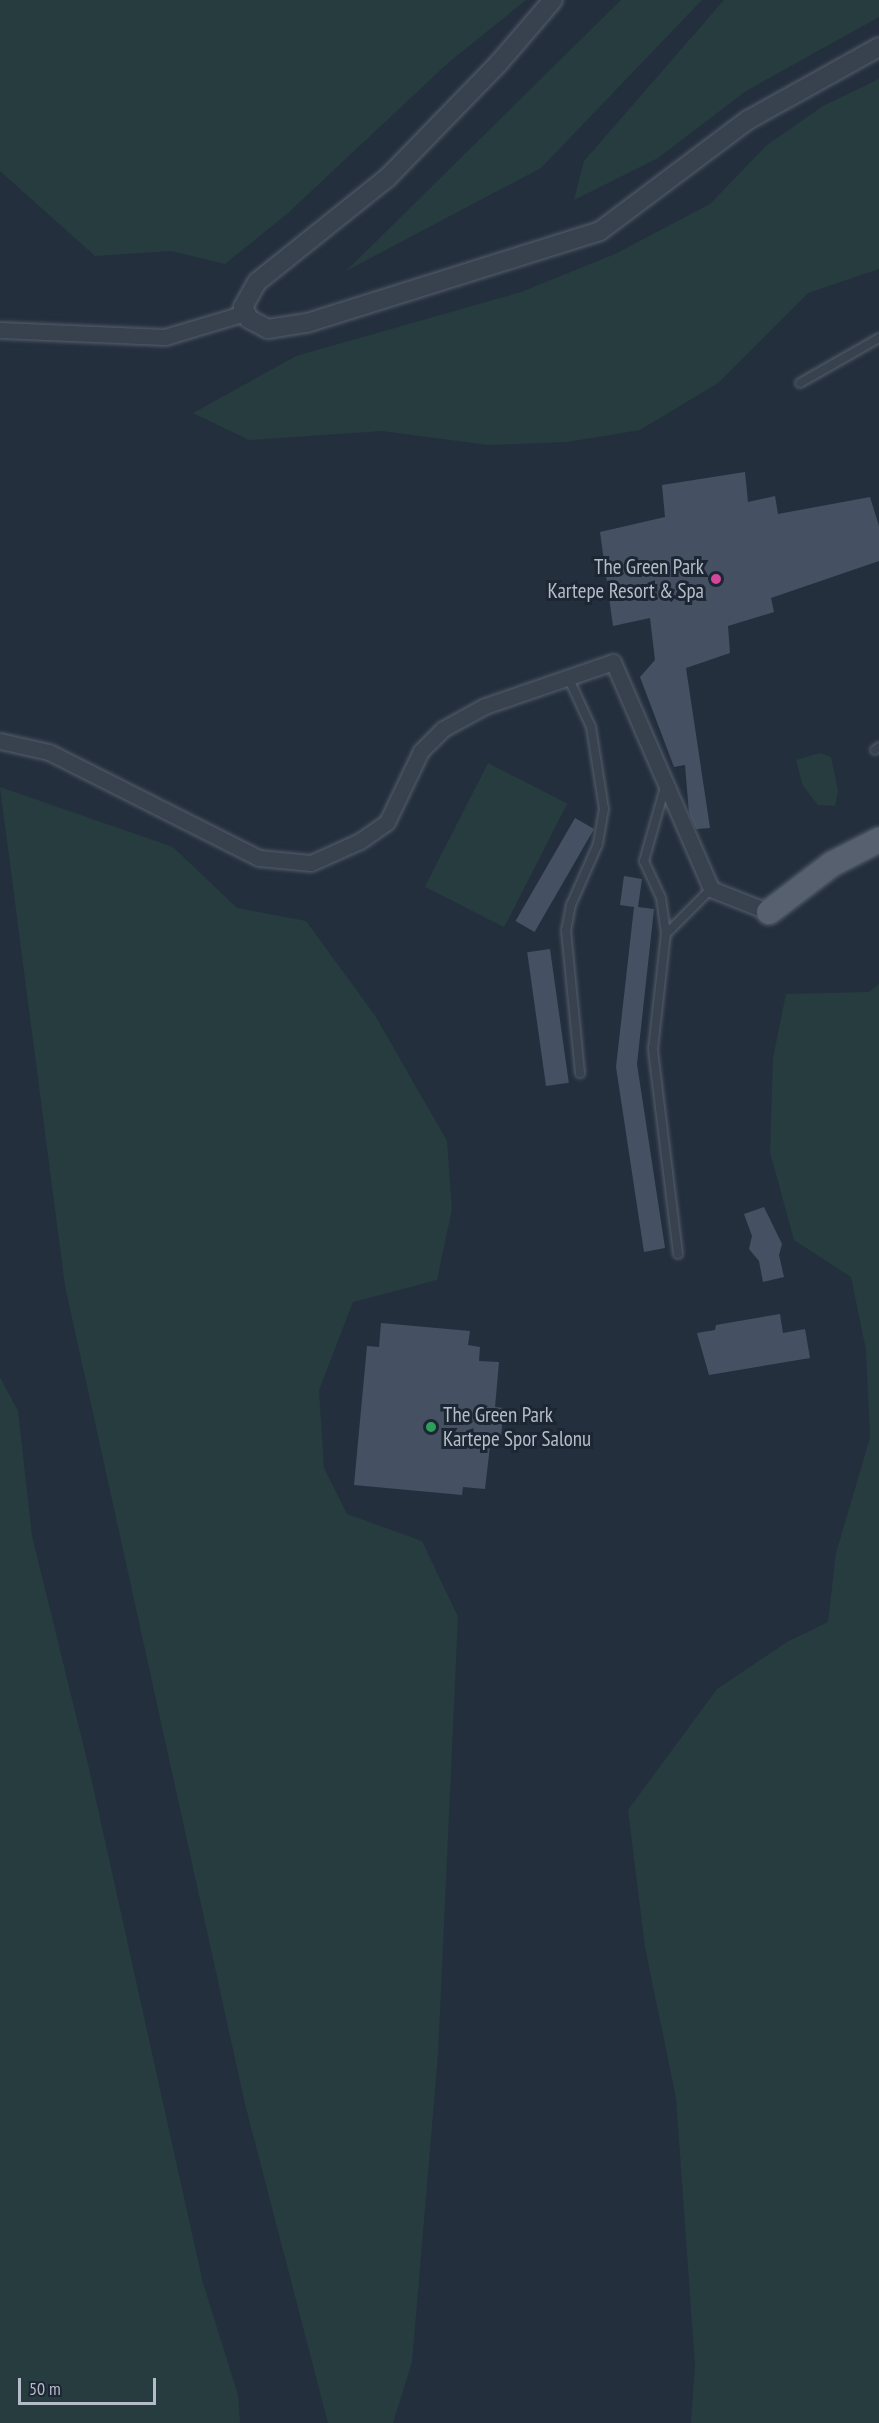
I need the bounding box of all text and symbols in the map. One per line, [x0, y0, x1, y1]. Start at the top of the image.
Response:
place label: The Green Park Kartepe Resort & Spa [548, 554, 704, 604]
marker: The Green Park Kartepe Resort & Spa [709, 572, 723, 586]
place label: The Green Park Kartepe Spor Salonu [443, 1402, 591, 1452]
marker: The Green Park Kartepe Spor Salonu [424, 1420, 438, 1434]
scale bar [21, 2366, 159, 2404]
text: 50 m [29, 2377, 61, 2400]

